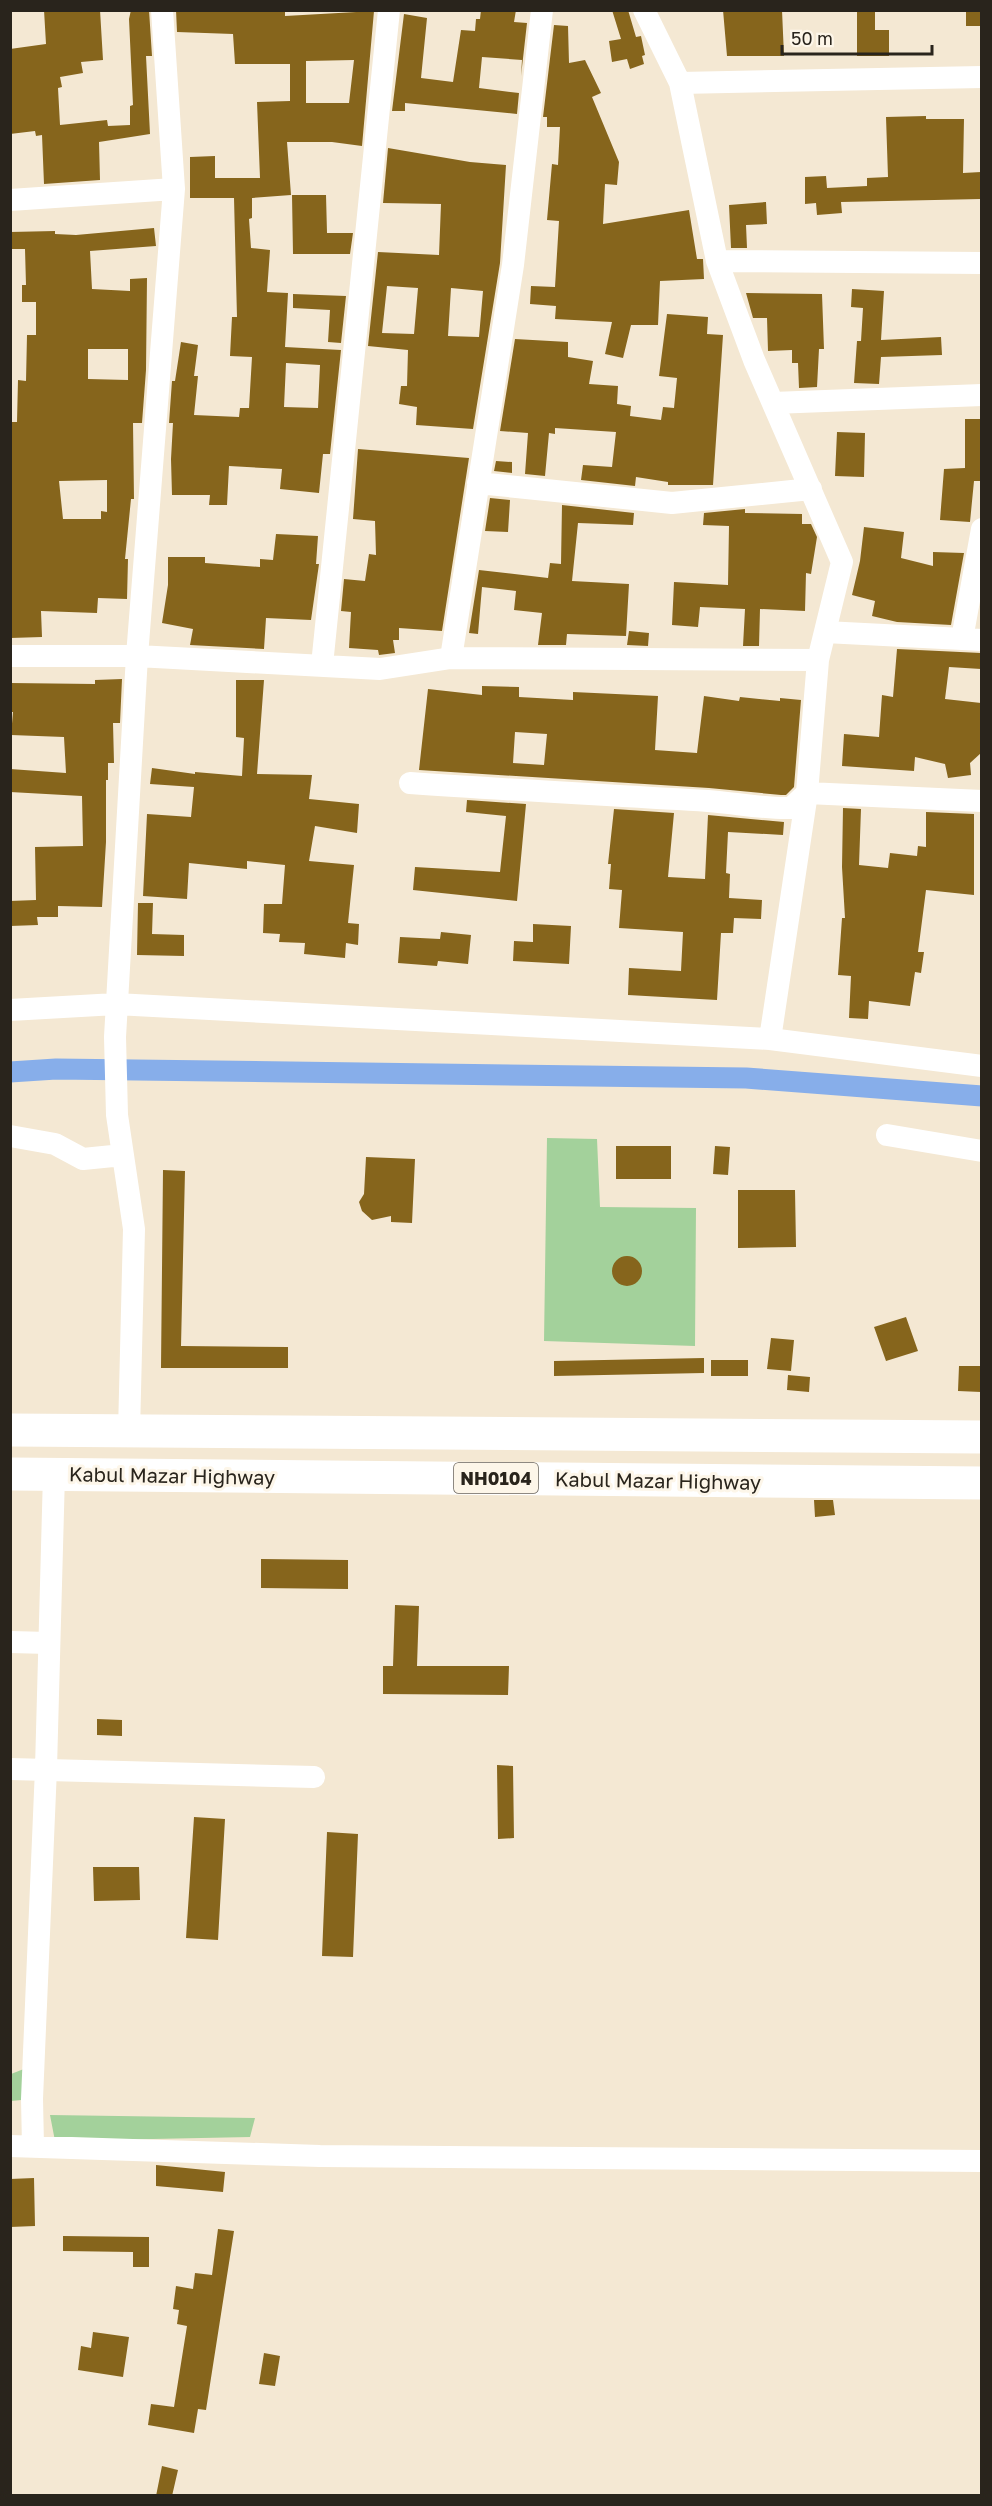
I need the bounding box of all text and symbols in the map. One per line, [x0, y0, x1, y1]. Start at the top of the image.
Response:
scale bar [782, 18, 932, 56]
text: 50 m [791, 27, 833, 49]
street label: Kabul Mazar Highway [69, 1461, 275, 1489]
road number: NH0104 [454, 1463, 538, 1493]
street label: Kabul Mazar Highway [555, 1466, 761, 1494]

